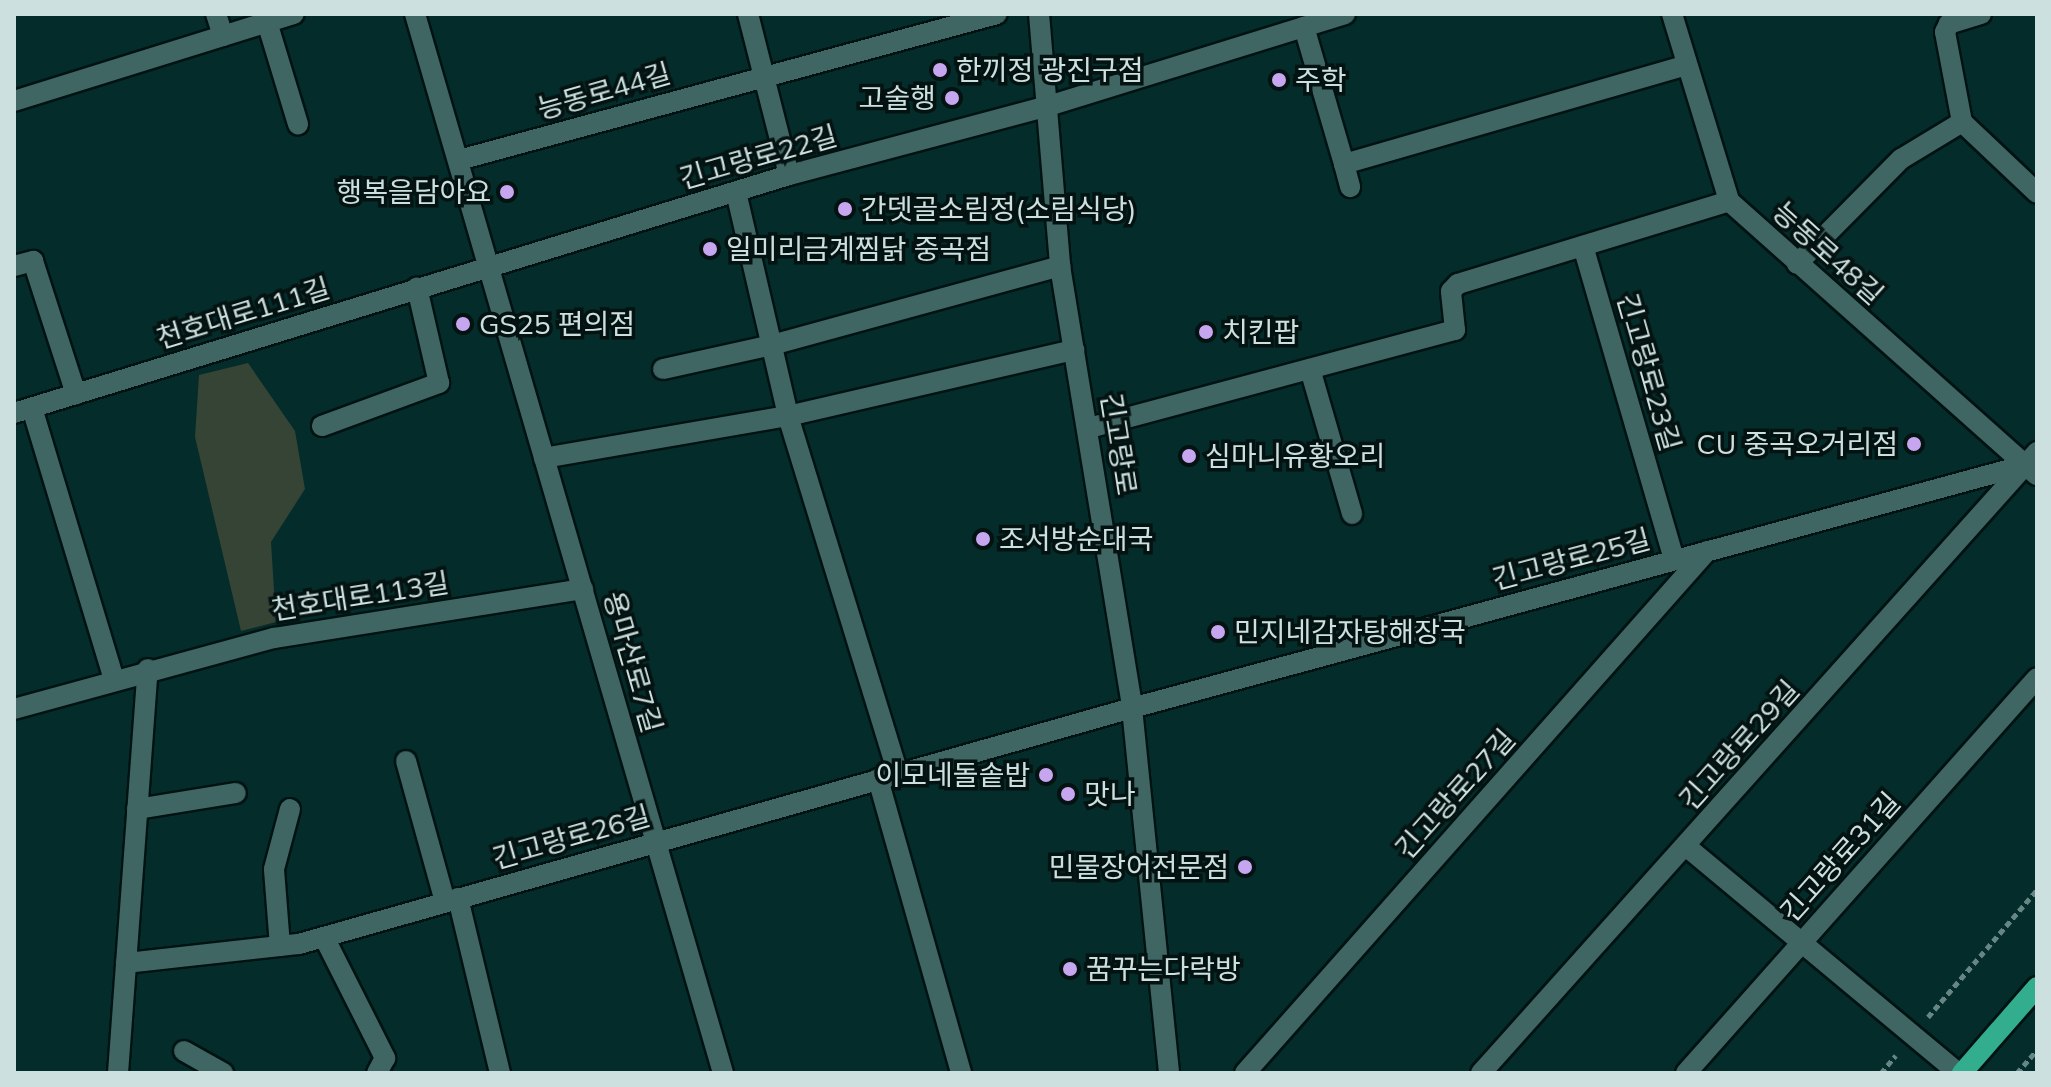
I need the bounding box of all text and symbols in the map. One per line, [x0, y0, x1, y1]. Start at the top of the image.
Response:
place label: 한끼정 광진구점 [956, 53, 1144, 87]
street label: 능동로44길 [534, 56, 674, 126]
marker: 한끼정 광진구점 [931, 61, 949, 79]
place label: 주학 [1295, 63, 1347, 97]
marker: 주학 [1270, 71, 1288, 89]
place label: 고술행 [859, 81, 936, 115]
marker: 고술행 [943, 89, 961, 107]
street label: 긴고랑로22길 [675, 118, 841, 196]
place label: 행복을담아요 [336, 175, 491, 209]
marker: 행복을담아요 [498, 183, 516, 201]
place label: 간뎃골소림정(소림식당) [861, 192, 1136, 226]
street label: 능동로48길 [1766, 195, 1890, 311]
marker: 간뎃골소림정(소림식당) [836, 200, 854, 218]
place label: 일미리금계찜닭 중곡점 [726, 232, 991, 266]
marker: 일미리금계찜닭 중곡점 [701, 240, 719, 258]
street label: 천호대로111길 [152, 271, 334, 355]
street label: 긴고랑로23길 [1610, 289, 1688, 455]
place label: GS25 편의점 [479, 307, 635, 341]
marker: GS25 편의점 [454, 315, 472, 333]
place label: 치킨팝 [1222, 315, 1299, 349]
marker: 치킨팝 [1197, 323, 1215, 341]
street label: 긴고랑로 [1094, 390, 1144, 498]
place label: CU 중곡오거리점 [1697, 427, 1898, 461]
marker: CU 중곡오거리점 [1905, 435, 1923, 453]
place label: 심마니유황오리 [1205, 439, 1385, 473]
marker: 심마니유황오리 [1180, 447, 1198, 465]
place label: 조서방순대국 [999, 522, 1154, 556]
street label: 긴고랑로25길 [1488, 522, 1654, 596]
marker: 조서방순대국 [974, 530, 992, 548]
street label: 천호대로113길 [269, 565, 451, 627]
street label: 용마산로7길 [597, 587, 669, 737]
place label: 민지네감자탕해장국 [1234, 615, 1466, 649]
marker: 민지네감자탕해장국 [1209, 623, 1227, 641]
street label: 긴고랑로29길 [1672, 673, 1806, 817]
street label: 긴고랑로27길 [1388, 722, 1522, 866]
place label: 이모네돌솥밥 [875, 758, 1030, 792]
marker: 이모네돌솥밥 [1037, 766, 1055, 784]
place label: 맛나 [1084, 777, 1136, 811]
marker: 맛나 [1059, 785, 1077, 803]
street label: 긴고랑로31길 [1773, 785, 1907, 929]
street label: 긴고랑로26길 [488, 798, 654, 876]
place label: 민물장어전문점 [1049, 850, 1229, 884]
marker: 민물장어전문점 [1236, 858, 1254, 876]
place label: 꿈꾸는다락방 [1086, 952, 1241, 986]
marker: 꿈꾸는다락방 [1061, 960, 1079, 978]

